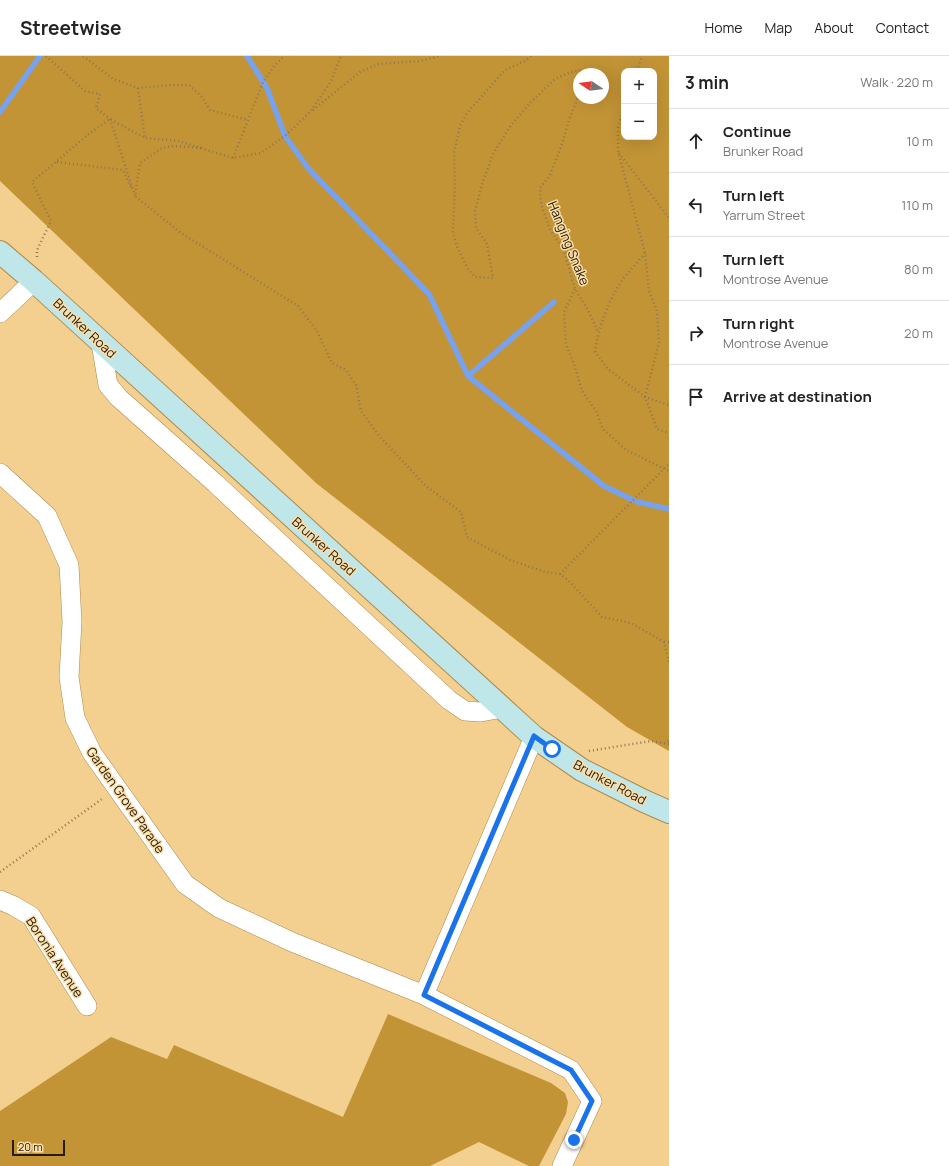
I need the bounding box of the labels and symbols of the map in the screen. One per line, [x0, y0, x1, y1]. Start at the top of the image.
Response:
north arrow [573, 68, 609, 104]
street label: Hanging Snake [544, 198, 594, 288]
street label: Brunker Road [50, 294, 120, 362]
street label: Brunker Road [288, 513, 360, 579]
route start [543, 740, 561, 758]
street label: Garden Grove Parade [83, 743, 170, 857]
street label: Brunker Road [570, 755, 650, 809]
street label: Boronia Avenue [22, 913, 88, 1001]
route end [565, 1131, 583, 1149]
scale bar [12, 1138, 65, 1157]

